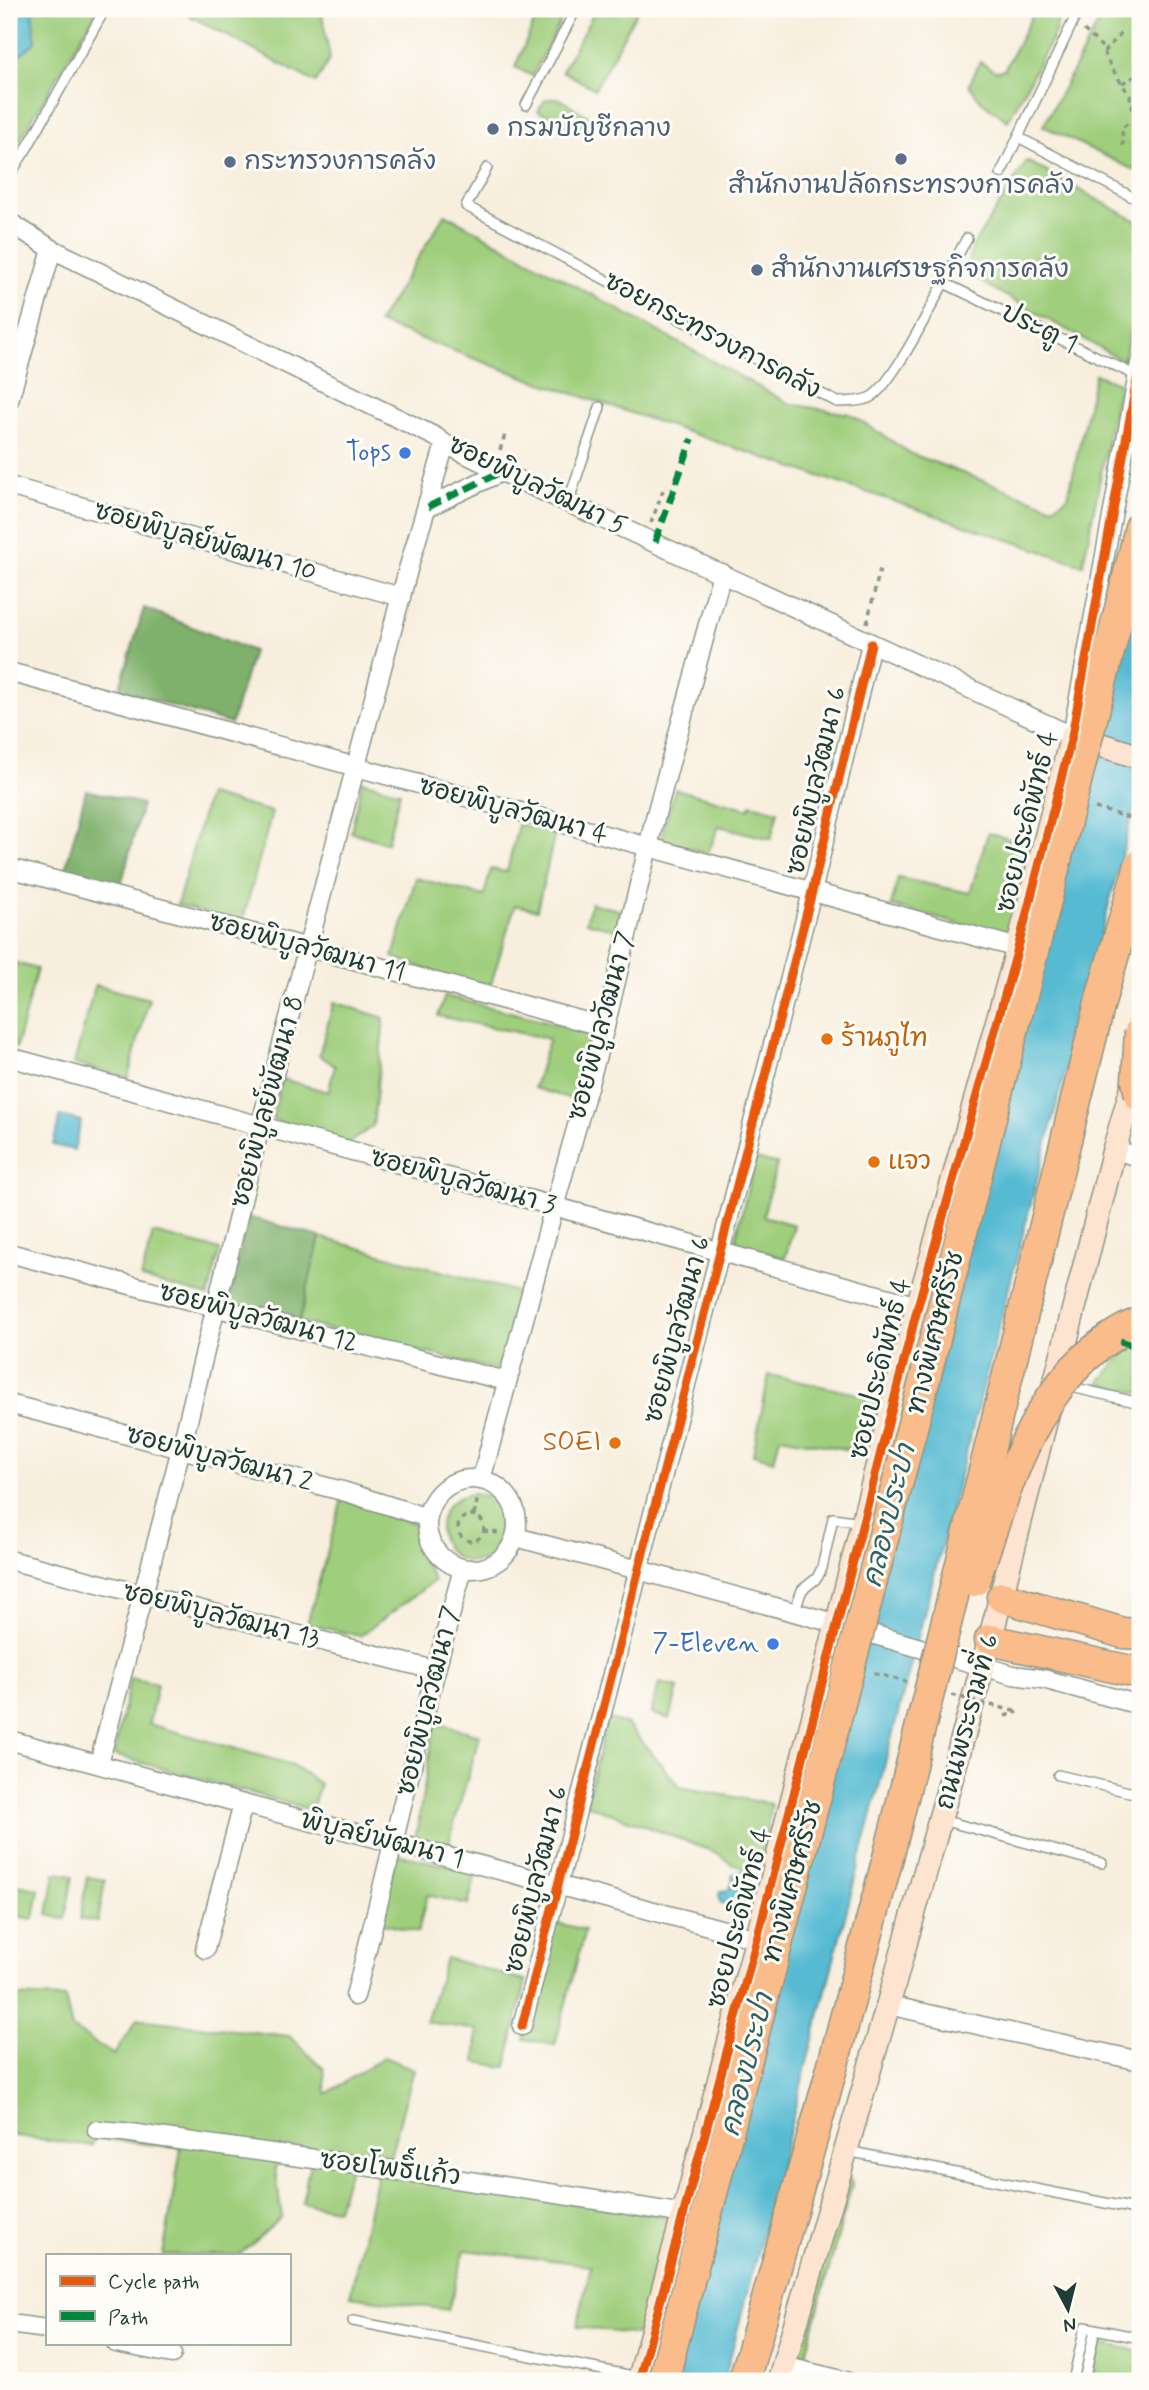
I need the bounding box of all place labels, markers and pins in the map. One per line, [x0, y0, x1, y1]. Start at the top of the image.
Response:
place label: กรมบัญชีกลาง [507, 112, 671, 146]
marker: กรมบัญชีกลาง [485, 121, 501, 137]
place label: กระทรวงการคลัง [244, 145, 436, 179]
marker: สำนักงานปลัดกระทรวงการคลัง [893, 151, 909, 167]
marker: กระทรวงการคลัง [222, 154, 238, 170]
place label: สำนักงานปลัดกระทรวงการคลัง [728, 169, 1074, 203]
place label: สำนักงานเศรษฐกิจการคลัง [771, 253, 1069, 287]
marker: สำนักงานเศรษฐกิจการคลัง [749, 262, 765, 278]
place label: Tops [346, 436, 391, 470]
marker: Tops [397, 445, 413, 461]
place label: ร้านภูไท [841, 1021, 928, 1056]
marker: ร้านภูไท [819, 1031, 835, 1047]
place label: แจว [888, 1145, 931, 1179]
marker: แจว [866, 1154, 882, 1170]
place label: SOEI [543, 1426, 601, 1460]
marker: SOEI [607, 1435, 623, 1451]
place label: 7-Eleven [652, 1627, 759, 1661]
marker: 7-Eleven [765, 1636, 781, 1652]

